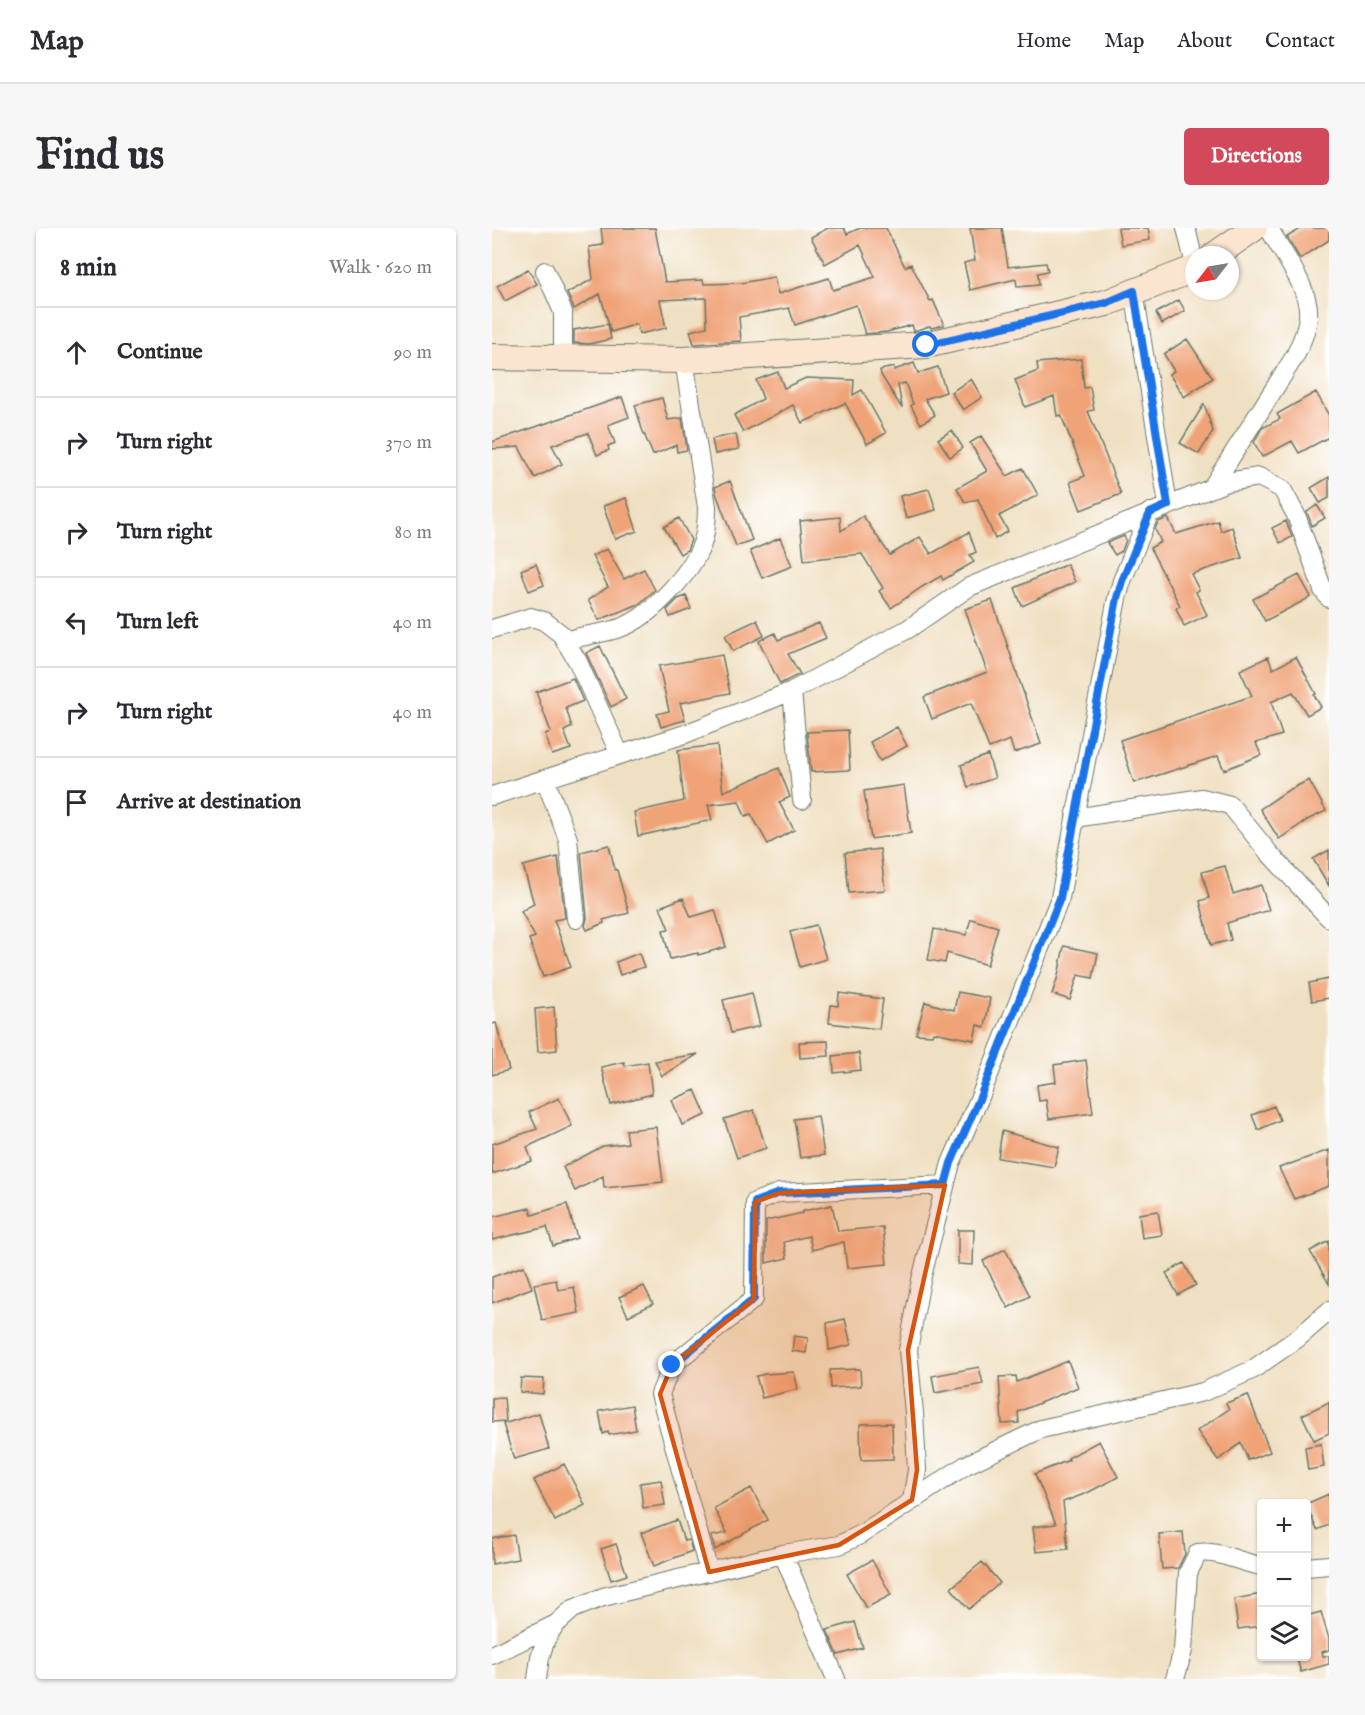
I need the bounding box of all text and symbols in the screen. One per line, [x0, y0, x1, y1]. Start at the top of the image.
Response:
text: Map [30, 24, 84, 59]
text: Home [1016, 28, 1071, 55]
text: Map [1104, 28, 1144, 55]
text: About [1177, 28, 1232, 55]
text: Contact [1265, 28, 1335, 55]
button: Directions [1184, 128, 1329, 185]
text: Find us [36, 130, 164, 183]
north arrow [1185, 246, 1239, 300]
text: 8 min [60, 251, 117, 284]
text: Walk · 620 m [329, 255, 432, 280]
route start [912, 331, 938, 357]
icon: ahead [60, 336, 93, 369]
text: Continue [117, 338, 203, 366]
text: 90 m [394, 340, 432, 365]
icon: right [60, 426, 93, 459]
text: Turn right [117, 428, 212, 456]
text: 370 m [386, 430, 432, 455]
icon: right [60, 516, 93, 549]
text: Turn right [117, 518, 212, 546]
text: 80 m [395, 520, 432, 545]
icon: left [60, 606, 93, 639]
text: Turn left [117, 608, 199, 636]
text: 40 m [393, 610, 432, 635]
icon: right [60, 696, 93, 729]
text: Turn right [117, 698, 212, 726]
text: 40 m [393, 700, 432, 725]
icon: arrive [60, 786, 93, 819]
text: Arrive at destination [117, 788, 301, 816]
route end [658, 1351, 684, 1377]
map controls [1257, 1499, 1311, 1661]
button: + [1257, 1499, 1311, 1553]
button: − [1257, 1553, 1311, 1607]
button: layers [1257, 1607, 1311, 1661]

